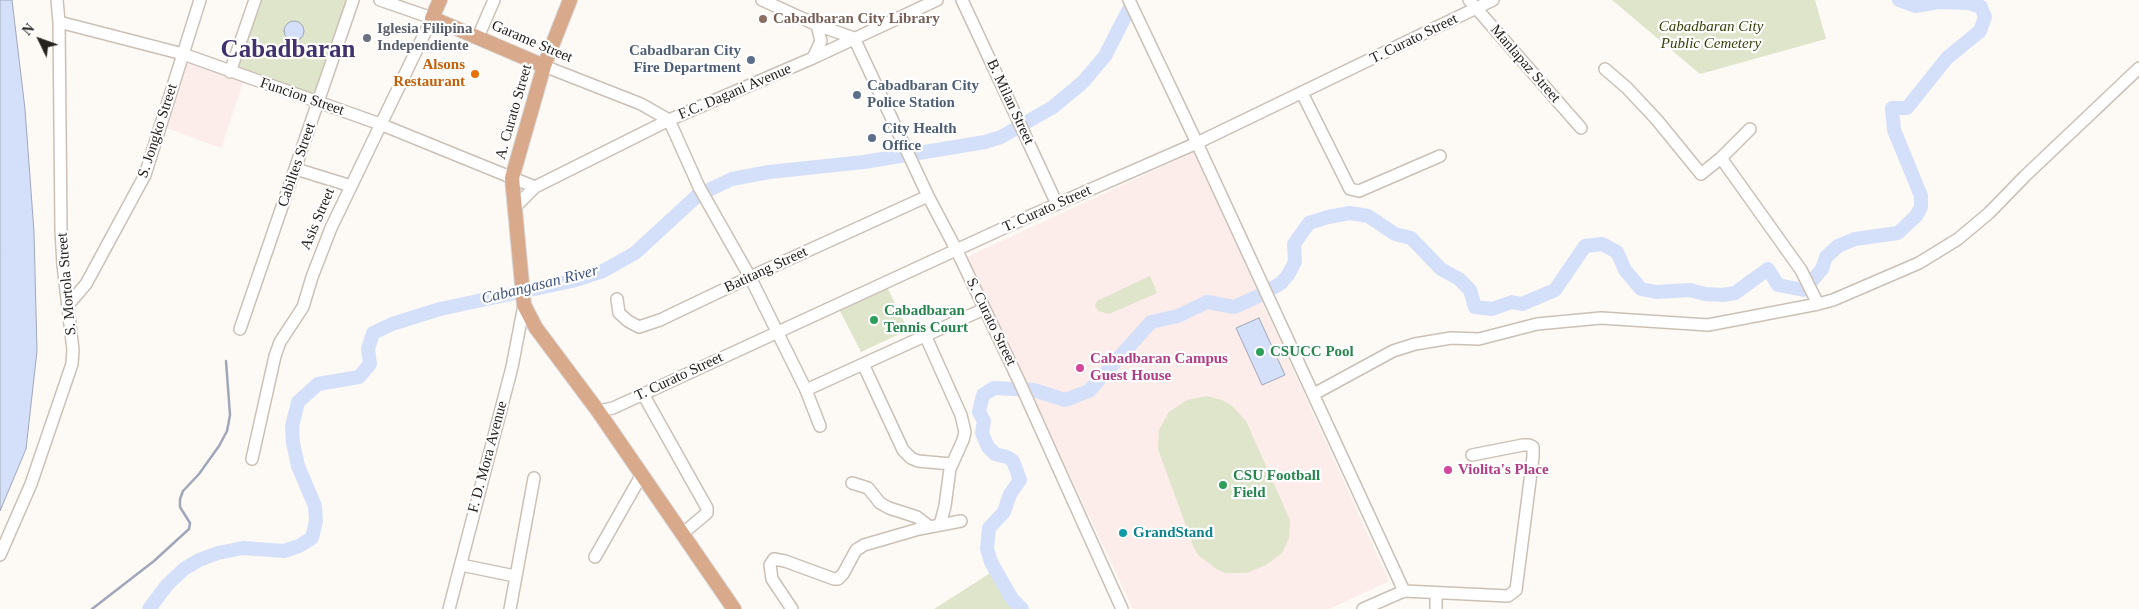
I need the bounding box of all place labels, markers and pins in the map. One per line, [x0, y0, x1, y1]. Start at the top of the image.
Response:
place label: Cabadbaran City Library [773, 10, 940, 28]
marker: Cabadbaran City Library [757, 13, 769, 25]
place label: Iglesia Filipina Independiente [377, 20, 472, 55]
marker: Iglesia Filipina Independiente [361, 32, 373, 44]
place label: Cabadbaran City Fire Department [629, 42, 741, 77]
marker: Cabadbaran City Fire Department [745, 54, 757, 66]
place label: Alsons Restaurant [393, 56, 465, 91]
marker: Alsons Restaurant [469, 68, 481, 80]
place label: Cabadbaran City Police Station [867, 77, 979, 112]
marker: Cabadbaran City Police Station [851, 89, 863, 101]
place label: City Health Office [882, 120, 957, 155]
marker: City Health Office [866, 132, 878, 144]
place label: Cabadbaran Tennis Court [884, 302, 968, 337]
marker: Cabadbaran Tennis Court [868, 314, 880, 326]
place label: CSUCC Pool [1270, 343, 1354, 361]
marker: CSUCC Pool [1254, 346, 1266, 358]
place label: Cabadbaran Campus Guest House [1090, 350, 1228, 385]
marker: Cabadbaran Campus Guest House [1074, 362, 1086, 374]
place label: Violita's Place [1458, 461, 1549, 479]
marker: Violita's Place [1442, 464, 1454, 476]
place label: CSU Football Field [1233, 467, 1320, 502]
marker: CSU Football Field [1217, 479, 1229, 491]
place label: GrandStand [1133, 524, 1213, 542]
marker: GrandStand [1117, 527, 1129, 539]

